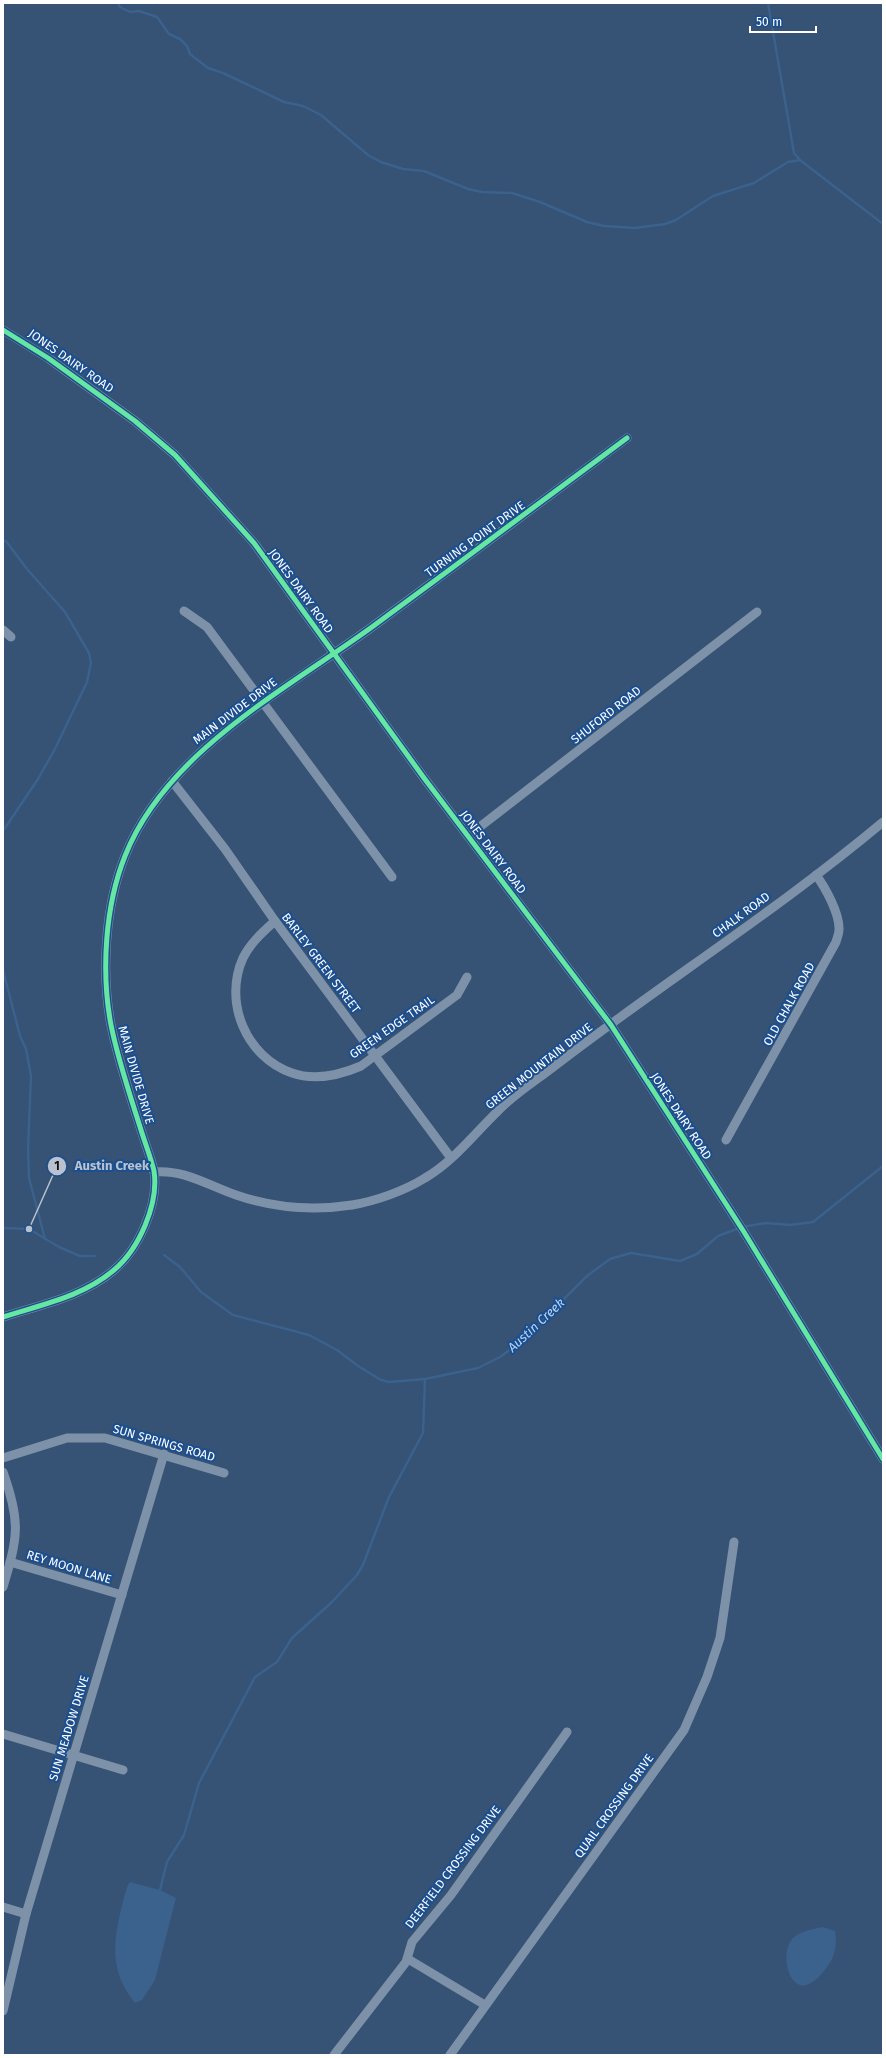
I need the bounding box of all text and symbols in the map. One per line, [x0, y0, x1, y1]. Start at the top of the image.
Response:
scale bar [750, 8, 816, 34]
text: 50 m [756, 15, 782, 29]
street label: JONES DAIRY ROAD [26, 326, 117, 396]
street label: TURNING POINT DRIVE [422, 498, 528, 580]
street label: JONES DAIRY ROAD [266, 546, 336, 636]
street label: MAIN DIVIDE DRIVE [190, 675, 280, 747]
street label: SHUFORD ROAD [568, 683, 644, 747]
street label: JONES DAIRY ROAD [457, 808, 529, 897]
street label: CHALK ROAD [709, 889, 773, 941]
street label: BARLEY GREEN STREET [279, 910, 364, 1016]
street label: OLD CHALK ROAD [760, 960, 818, 1048]
street label: GREEN EDGE TRAIL [347, 993, 437, 1061]
street label: GREEN MOUNTAIN DRIVE [483, 1020, 595, 1112]
street label: MAIN DIVIDE DRIVE [115, 1024, 157, 1126]
street label: JONES DAIRY ROAD [648, 1070, 714, 1162]
callout: Austin Creek [47, 1153, 158, 1178]
text: Austin Creek [74, 1158, 150, 1173]
text: 1 [54, 1159, 60, 1173]
water label: Austin Creek [504, 1295, 567, 1356]
street label: SUN SPRINGS ROAD [111, 1422, 217, 1464]
street label: REY MOON LANE [25, 1547, 113, 1587]
street label: SUN MEADOW DRIVE [46, 1674, 92, 1782]
street label: QUAIL CROSSING DRIVE [572, 1751, 656, 1861]
street label: DEERFIELD CROSSING DRIVE [402, 1803, 504, 1931]

